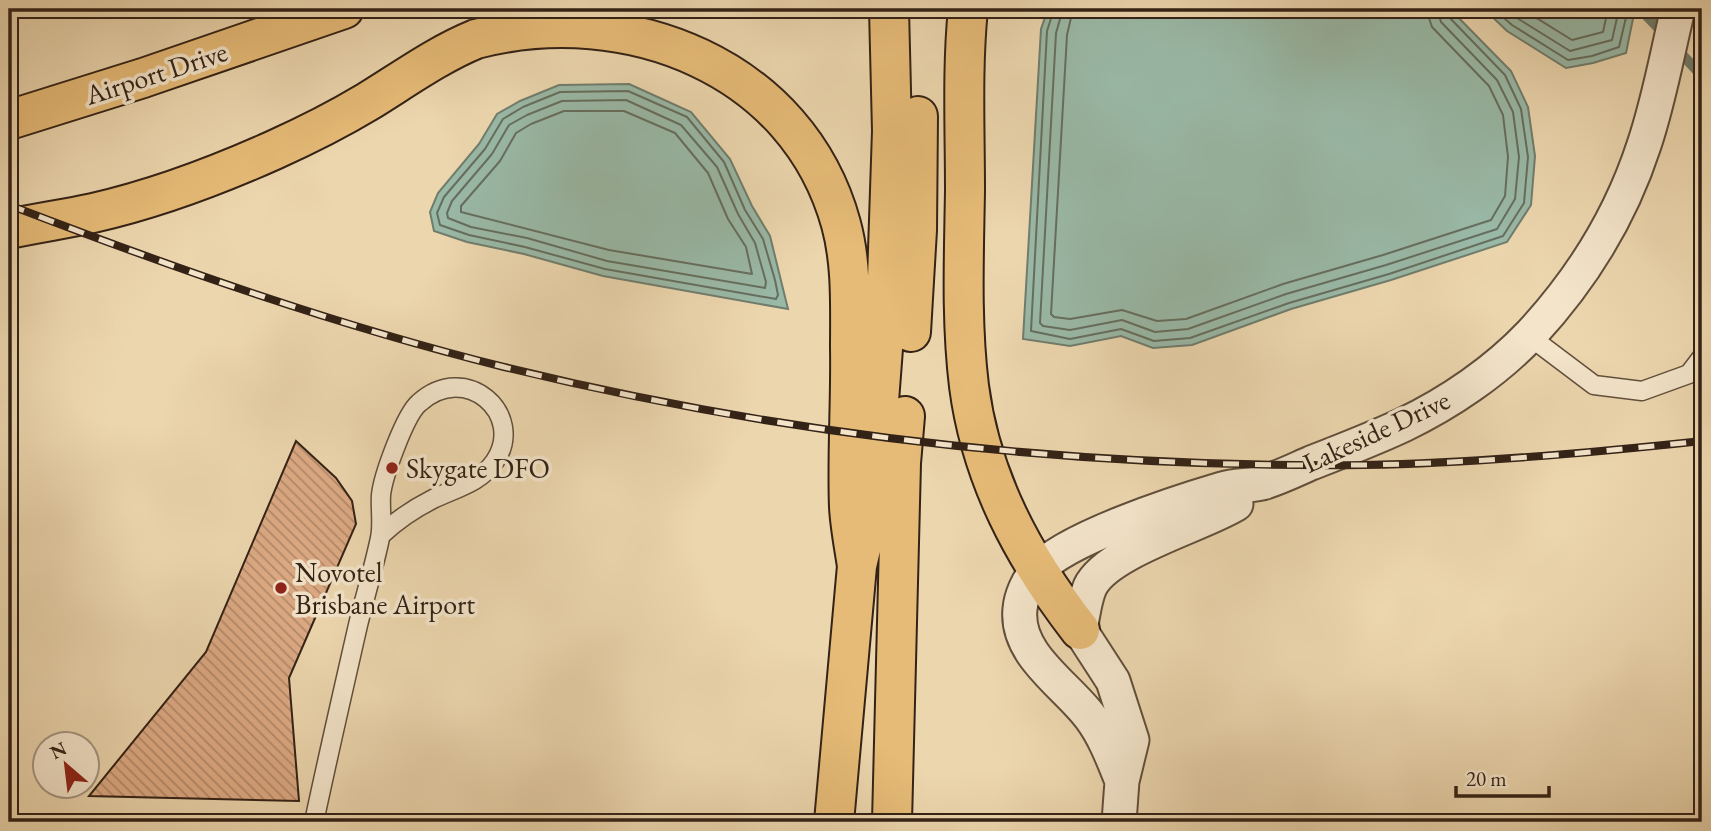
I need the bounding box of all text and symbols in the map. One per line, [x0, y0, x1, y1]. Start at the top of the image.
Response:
street label: Airport Drive [79, 33, 232, 113]
street label: Lakeside Drive [1297, 381, 1455, 481]
place label: Skygate DFO [406, 450, 550, 486]
marker: Skygate DFO [384, 460, 400, 476]
place label: Novotel Brisbane Airport [295, 554, 475, 622]
marker: Novotel Brisbane Airport [273, 580, 289, 596]
north arrow [32, 730, 102, 800]
text: N [46, 735, 71, 765]
scale bar [1456, 754, 1548, 798]
text: 20 m [1466, 765, 1507, 792]

